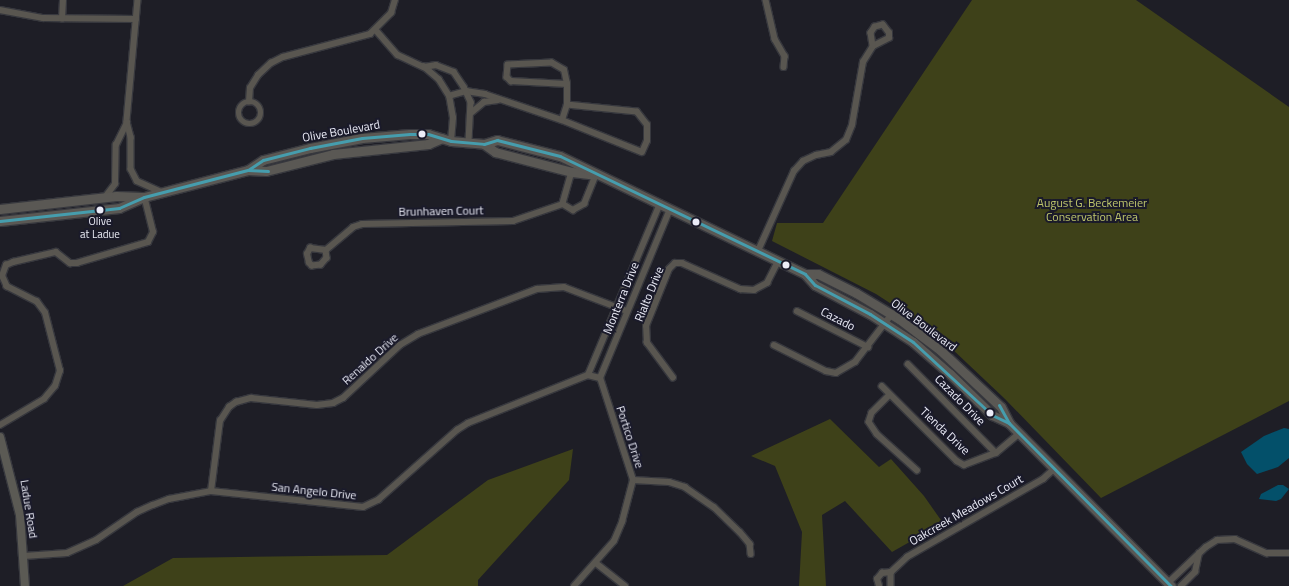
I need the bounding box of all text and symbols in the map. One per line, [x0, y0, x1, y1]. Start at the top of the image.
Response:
street label: Olive Boulevard [301, 117, 381, 145]
unlabelled marker [417, 129, 427, 139]
park label: August G. Beckemeier Conservation Area [1037, 196, 1147, 224]
street label: Brunhaven Court [398, 203, 484, 219]
marker: Olive at Ladue [95, 205, 105, 215]
place label: Olive at Ladue [80, 215, 120, 241]
unlabelled marker [691, 217, 701, 227]
street label: Monterra Drive [600, 260, 642, 336]
unlabelled marker [781, 260, 791, 270]
street label: Rialto Drive [631, 264, 667, 324]
street label: Olive Boulevard [888, 296, 960, 354]
street label: Cazado [818, 304, 858, 334]
street label: Renaldo Drive [339, 330, 401, 388]
street label: Cazado Drive [932, 372, 988, 428]
street label: Portico Drive [613, 404, 647, 470]
street label: Tienda Drive [917, 404, 973, 458]
unlabelled marker [985, 408, 995, 418]
street label: Oakcreek Meadows Court [907, 472, 1025, 548]
street label: Ladue Road [17, 479, 41, 539]
street label: San Angelo Drive [271, 479, 357, 503]

